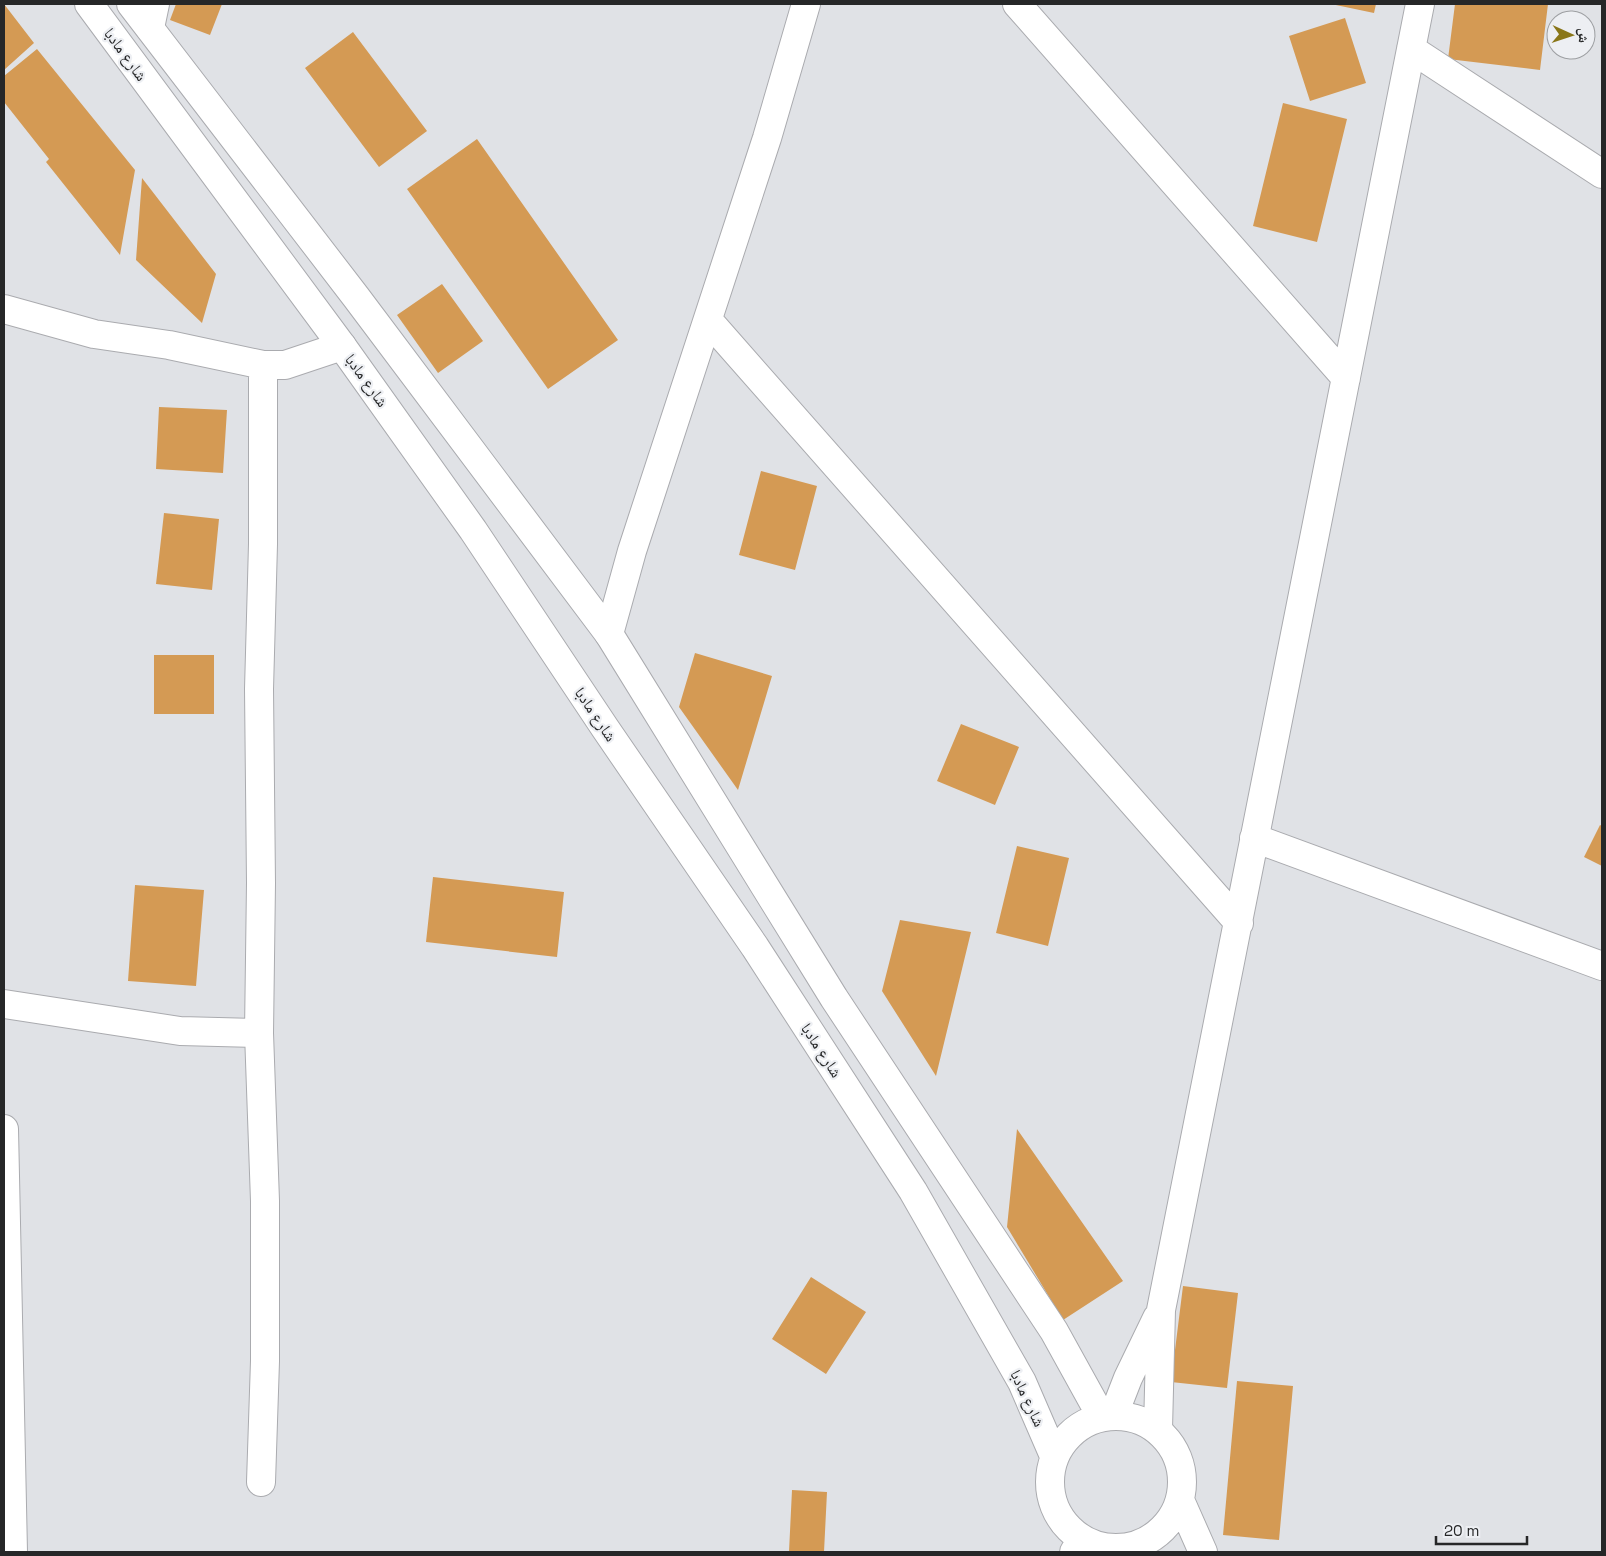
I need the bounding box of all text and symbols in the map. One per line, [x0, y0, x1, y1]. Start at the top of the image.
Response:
north arrow [1546, 10, 1596, 60]
street label: شارع مادبا [99, 23, 152, 85]
text: ش [1575, 28, 1593, 44]
street label: شارع مادبا [340, 349, 393, 411]
street label: شارع مادبا [570, 683, 621, 745]
street label: شارع مادبا [796, 1019, 847, 1082]
street label: شارع مادبا [1005, 1366, 1050, 1430]
scale bar [1436, 1514, 1527, 1546]
text: 20 m [1444, 1521, 1479, 1540]

